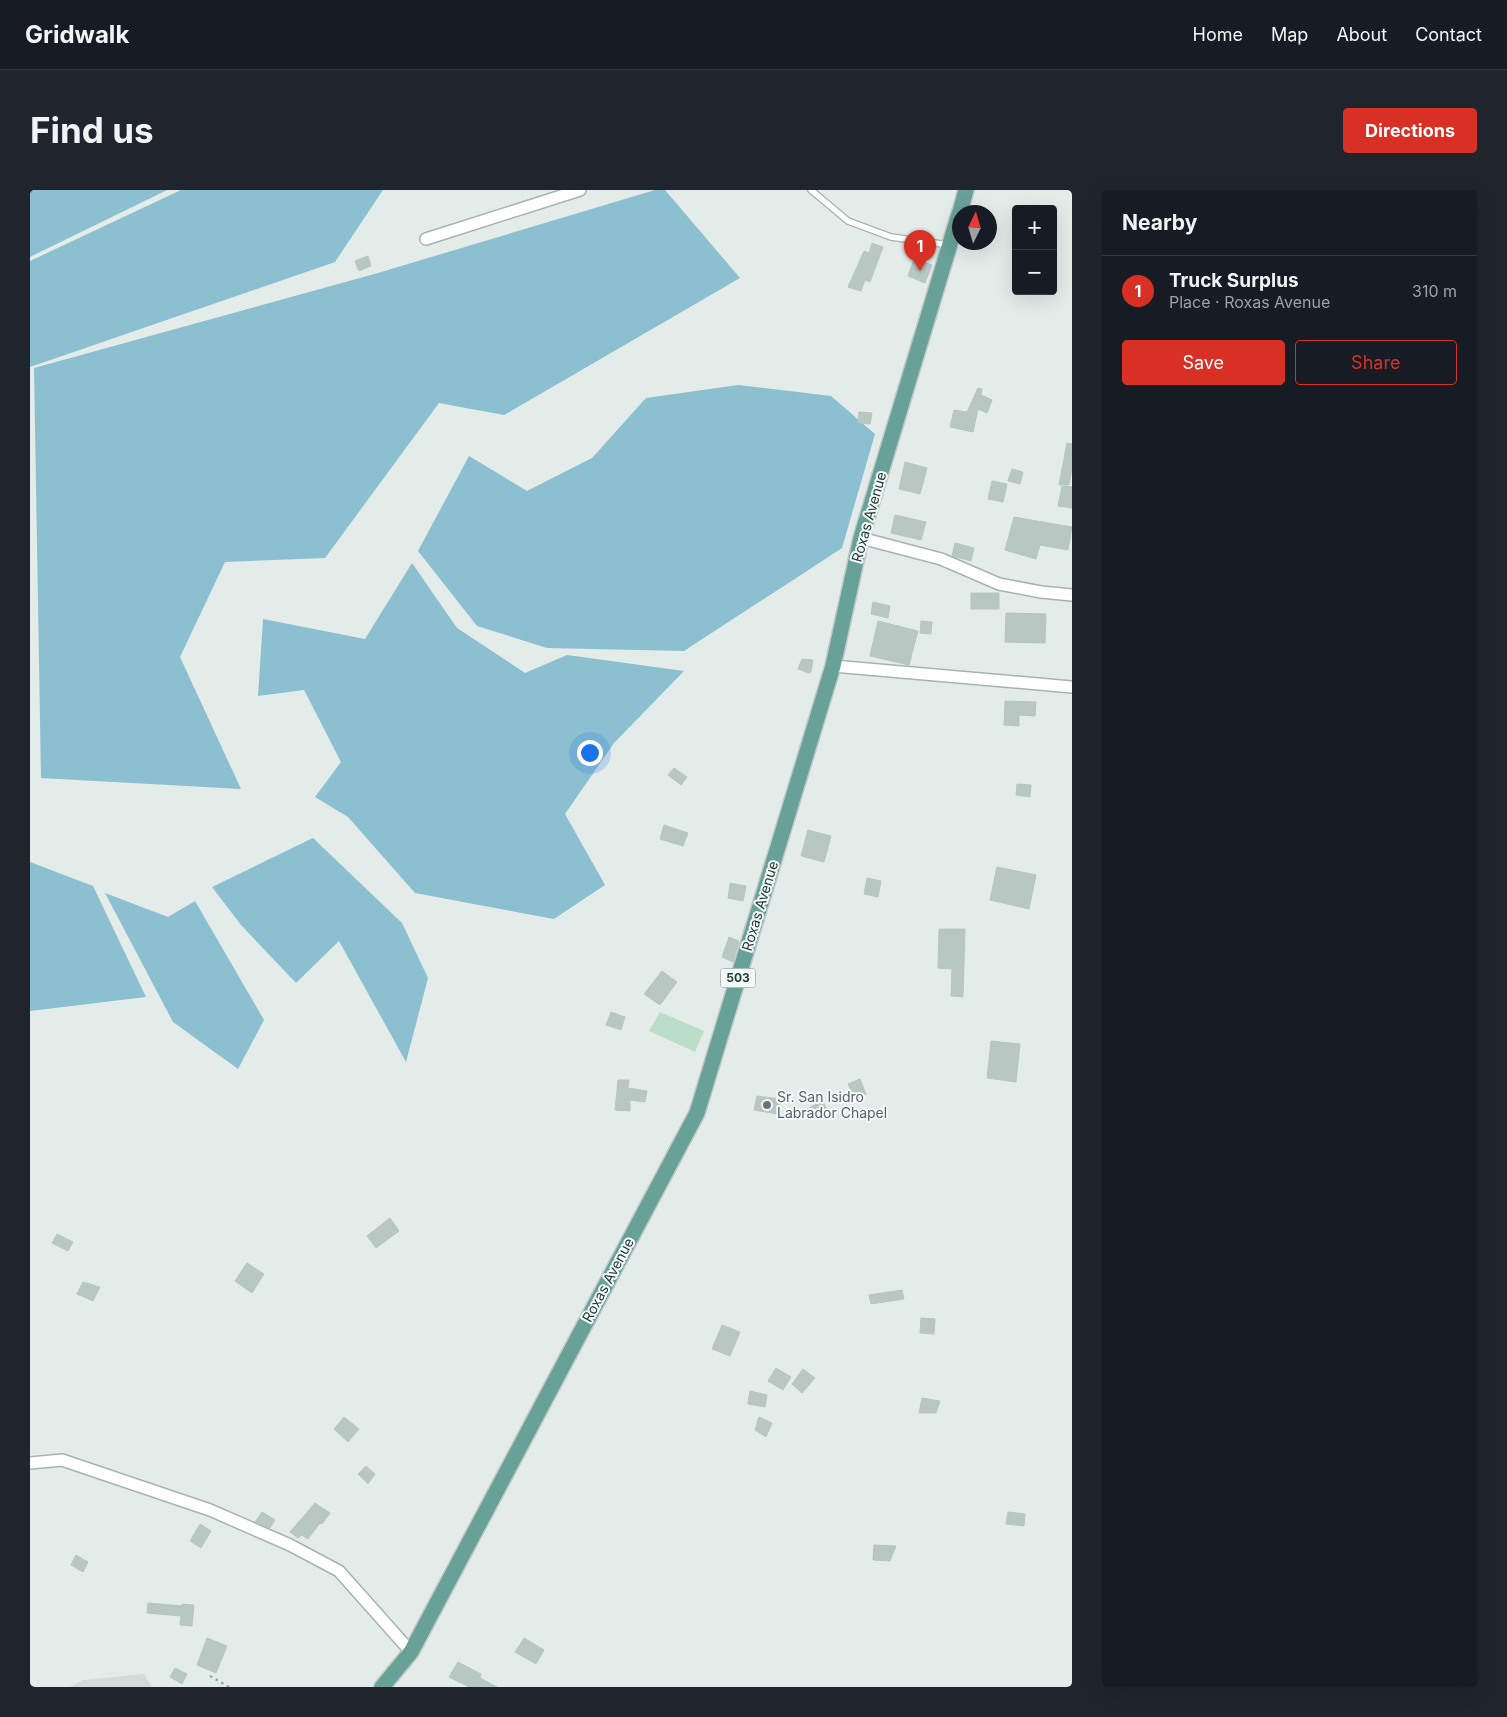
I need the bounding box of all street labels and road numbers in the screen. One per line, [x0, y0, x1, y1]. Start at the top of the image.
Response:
street label: Roxas Avenue [848, 470, 889, 564]
street label: Roxas Avenue [738, 859, 781, 953]
road number: 503 [720, 968, 756, 988]
street label: Roxas Avenue [578, 1235, 637, 1325]

